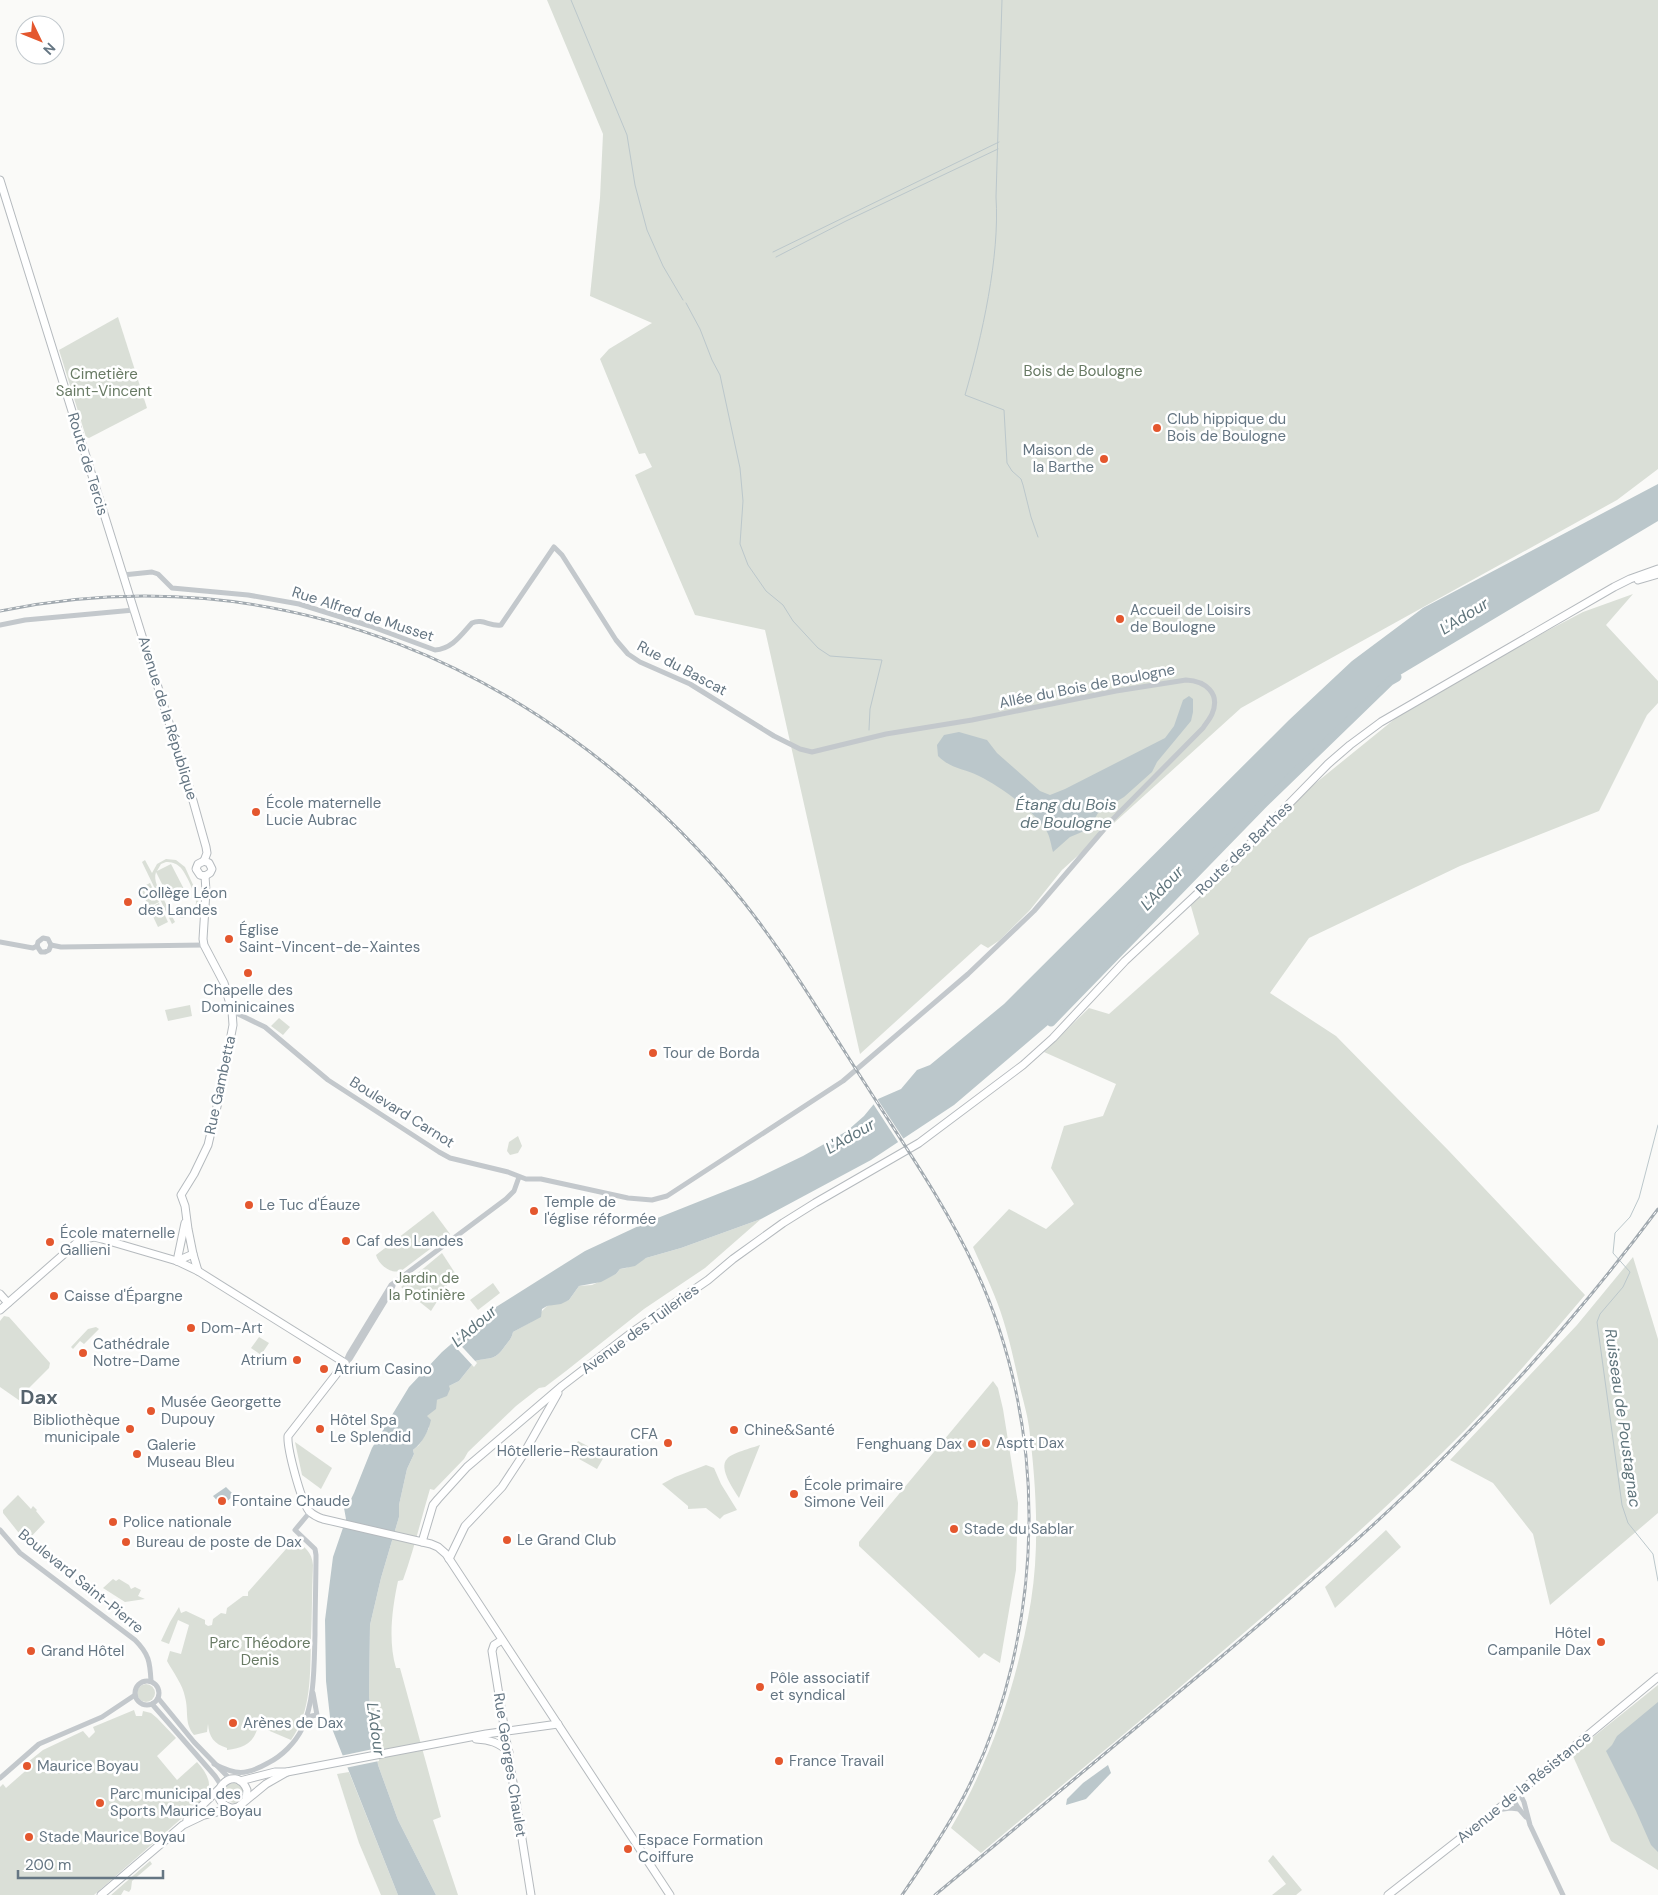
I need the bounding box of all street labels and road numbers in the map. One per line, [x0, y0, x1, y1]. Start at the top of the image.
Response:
street label: Route de Tercis [63, 410, 113, 518]
street label: Rue Alfred de Musset [290, 582, 437, 646]
street label: Avenue de la République [134, 634, 202, 802]
street label: Rue du Bascat [634, 636, 731, 700]
street label: Allée du Bois de Boulogne [997, 659, 1177, 713]
street label: Route des Barthes [1191, 797, 1297, 899]
street label: Rue Gambetta [200, 1034, 240, 1136]
street label: Boulevard Carnot [346, 1072, 458, 1152]
street label: Avenue des Tuileries [577, 1279, 703, 1379]
street label: Boulevard Saint-Pierre [14, 1524, 148, 1638]
street label: Rue Georges Chaulet [489, 1691, 531, 1839]
street label: Avenue de la Résistance [1453, 1727, 1595, 1847]

